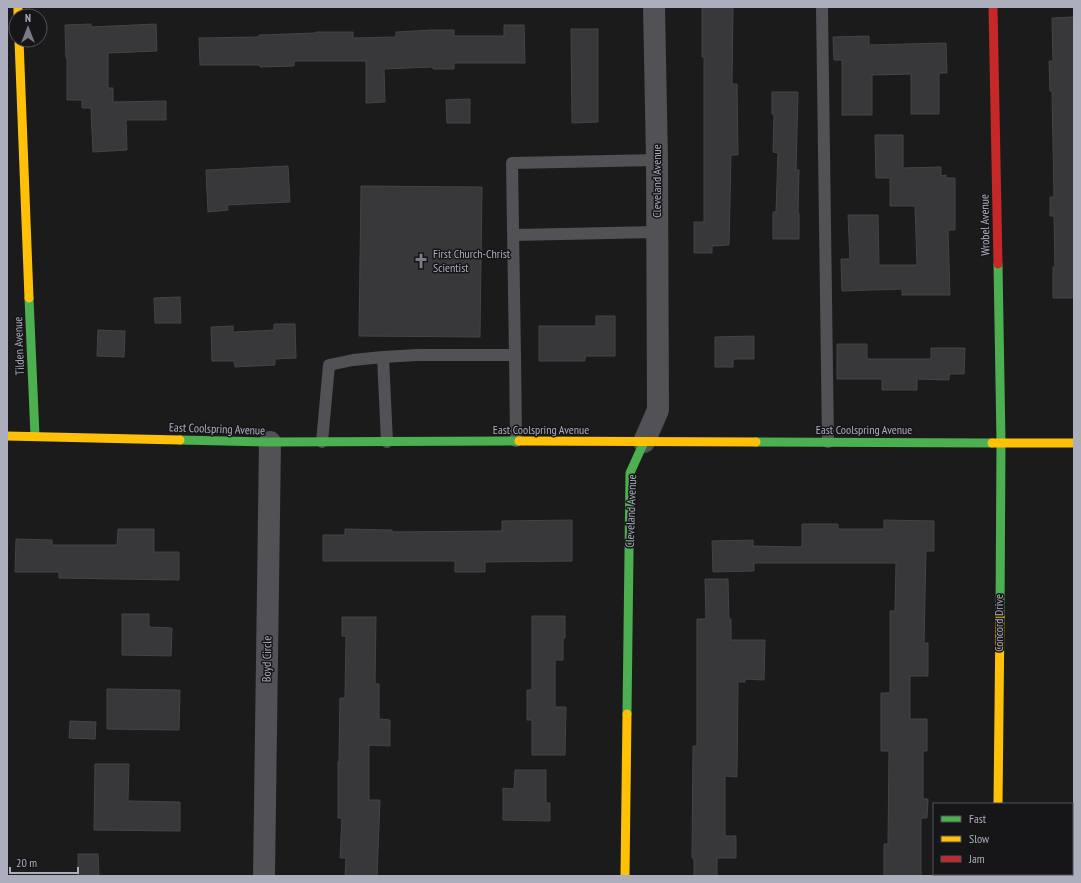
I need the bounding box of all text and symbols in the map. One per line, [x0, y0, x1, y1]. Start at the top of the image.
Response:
north arrow [8, 8, 48, 48]
text: N [25, 11, 31, 25]
street label: Cleveland Avenue [649, 144, 664, 218]
street label: Wrobel Avenue [976, 194, 993, 256]
place label: First Church-Christ Scientist [433, 246, 511, 275]
church icon: First Church-Christ Scientist [412, 252, 430, 270]
street label: Tilden Avenue [10, 316, 27, 376]
street label: East Coolspring Avenue [169, 419, 265, 438]
street label: East Coolspring Avenue [493, 422, 589, 437]
street label: East Coolspring Avenue [816, 422, 912, 437]
street label: Cleveland Avenue [622, 474, 639, 548]
street label: Concord Drive [991, 594, 1006, 652]
street label: Boyd Circle [259, 636, 274, 682]
legend [933, 803, 1073, 875]
text: Fast [969, 811, 987, 826]
text: Slow [969, 831, 990, 846]
scale bar [10, 849, 78, 875]
text: Jam [968, 851, 985, 866]
text: 20 m [16, 855, 37, 870]

